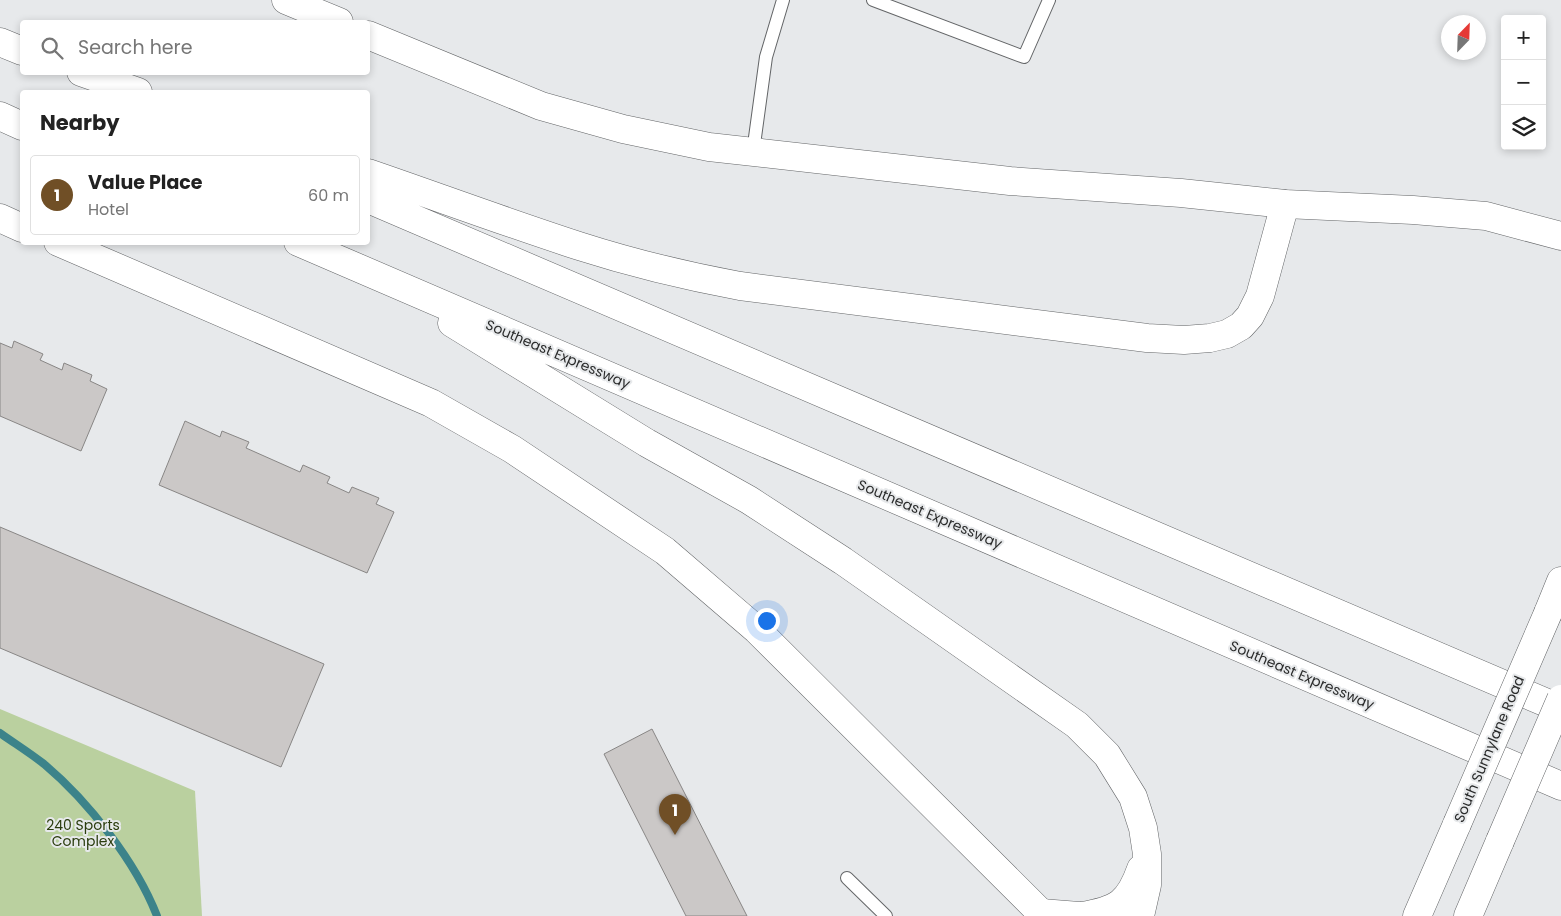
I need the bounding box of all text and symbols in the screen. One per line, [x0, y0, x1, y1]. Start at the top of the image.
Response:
north arrow [1441, 15, 1486, 60]
map controls [1501, 15, 1546, 150]
button: + [1501, 15, 1546, 60]
search box [20, 20, 370, 75]
icon: search [38, 34, 66, 62]
text: Search here [78, 34, 192, 61]
button: − [1501, 60, 1546, 105]
button: layers [1501, 105, 1546, 150]
text: Nearby [40, 108, 120, 137]
text: Value Place [88, 169, 202, 196]
text: 1 [54, 184, 60, 207]
text: 60 m [308, 184, 349, 207]
text: Hotel [88, 198, 129, 221]
street label: Southeast Expressway [483, 314, 633, 394]
street label: Southeast Expressway [855, 474, 1005, 554]
your location [754, 608, 780, 634]
street label: Southeast Expressway [1227, 635, 1377, 715]
street label: South Sunnylane Road [1449, 673, 1529, 825]
pin: 1 [659, 794, 691, 835]
park label: 240 Sports Complex [46, 815, 120, 851]

